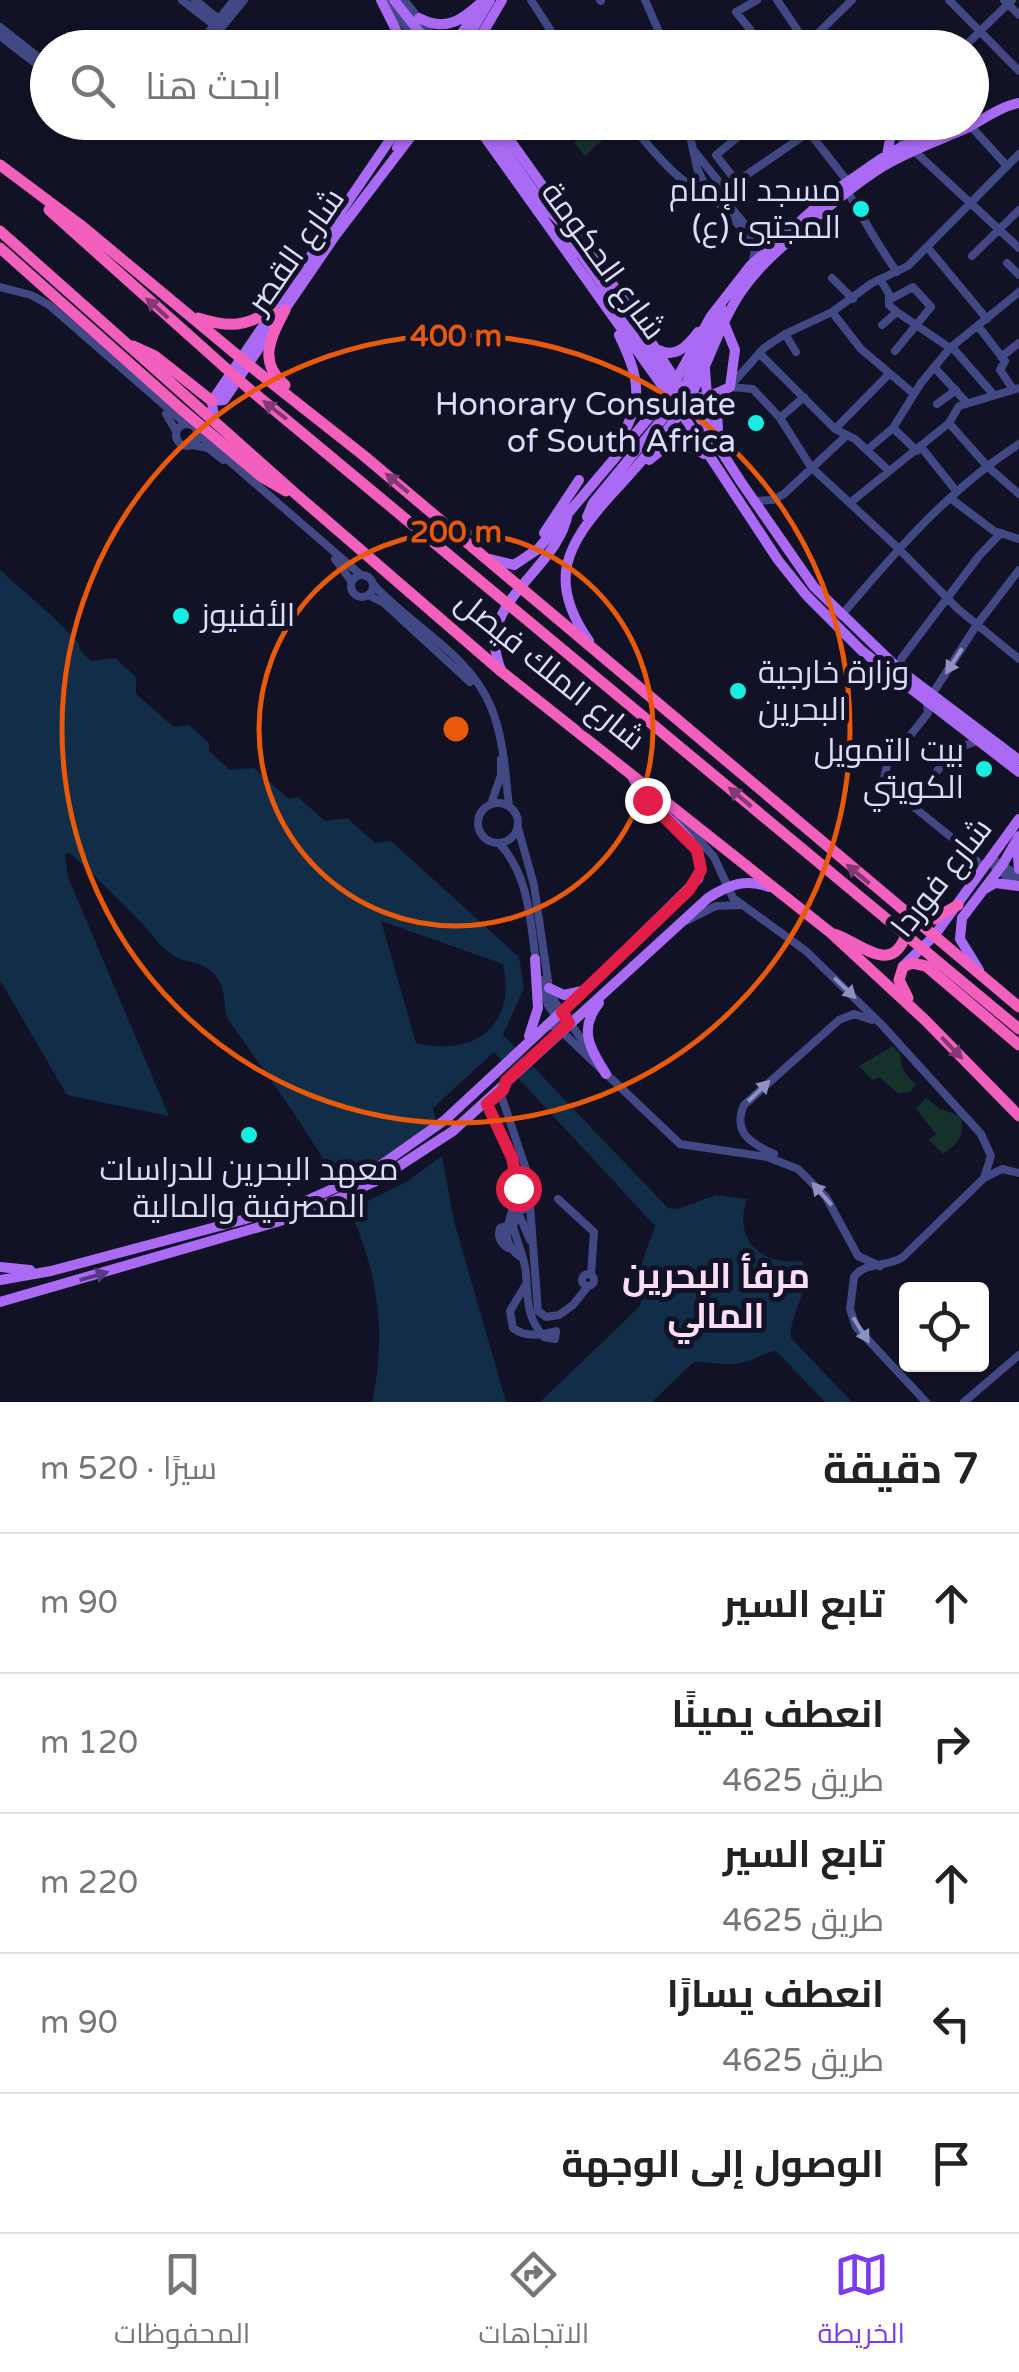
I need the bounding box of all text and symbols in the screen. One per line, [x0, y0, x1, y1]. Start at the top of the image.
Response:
search box [30, 30, 989, 140]
icon: search [65, 58, 120, 113]
text: ابحث هنا [145, 64, 282, 110]
place label: مسجد الإمام المجتبى (ع) [669, 172, 841, 249]
street label: شارع الحكومة [531, 175, 673, 348]
street label: شارع القصر [238, 181, 354, 324]
marker: مسجد الإمام المجتبى (ع) [850, 198, 872, 220]
one-way arrow [145, 297, 170, 319]
text: 400 m [410, 318, 502, 355]
place label: Honorary Consulate of South Africa [435, 386, 736, 461]
one-way arrow [263, 400, 288, 421]
marker: Honorary Consulate of South Africa [745, 412, 767, 434]
one-way arrow [384, 473, 409, 495]
text: 200 m [410, 514, 502, 551]
street label: شارع الملك فيصل [447, 583, 652, 760]
place label: الأفنيوز [199, 597, 295, 635]
marker: الأفنيوز [170, 605, 192, 627]
one-way arrow [945, 647, 963, 674]
place label: وزارة خارجية البحرين [758, 654, 909, 729]
marker: وزارة خارجية البحرين [727, 680, 749, 702]
centre of rings [438, 711, 474, 747]
place label: بيت التمويل الكويتي [814, 732, 964, 812]
marker: بيت التمويل الكويتي [973, 758, 995, 780]
route end [625, 778, 671, 824]
one-way arrow [728, 787, 753, 808]
street label: شارع فوردا [884, 811, 1002, 946]
one-way arrow [846, 864, 871, 885]
one-way arrow [833, 977, 857, 1000]
one-way arrow [940, 1036, 963, 1060]
one-way arrow [746, 1080, 770, 1103]
marker: معهد البحرين للدراسات المصرفية والمالية [238, 1124, 260, 1146]
place label: معهد البحرين للدراسات المصرفية والمالية [100, 1151, 398, 1226]
route start [496, 1166, 542, 1212]
one-way arrow [811, 1182, 833, 1207]
district label: مرفأ البحرين المالي [622, 1253, 810, 1344]
one-way arrow [79, 1267, 110, 1283]
map controls [899, 1282, 989, 1372]
button: locate [899, 1282, 989, 1372]
one-way arrow [851, 1316, 869, 1344]
text: 7 دقيقة [823, 1444, 979, 1495]
text: سيرًا · 520 m [40, 1450, 217, 1488]
icon: ahead [924, 1576, 979, 1631]
text: تابع السير [723, 1582, 884, 1628]
text: 90 m [40, 1584, 118, 1622]
text: انعطف يمينًا [672, 1692, 884, 1738]
icon: right [924, 1716, 979, 1771]
text: 120 m [40, 1724, 138, 1762]
text: طريق 4625 [722, 1762, 884, 1800]
text: تابع السير [723, 1832, 884, 1878]
icon: ahead [924, 1856, 979, 1911]
text: 220 m [40, 1864, 138, 1902]
text: طريق 4625 [722, 1902, 884, 1940]
text: انعطف يسارًا [667, 1972, 884, 2018]
icon: left [924, 1996, 979, 2051]
text: 90 m [40, 2004, 118, 2042]
text: طريق 4625 [722, 2042, 884, 2080]
icon: arrive [924, 2136, 979, 2191]
text: الوصول إلى الوجهة [561, 2142, 884, 2188]
tab: المحفوظات [114, 2247, 250, 2359]
tab: الاتجاهات [479, 2247, 589, 2359]
tab: الخريطة [818, 2247, 905, 2359]

